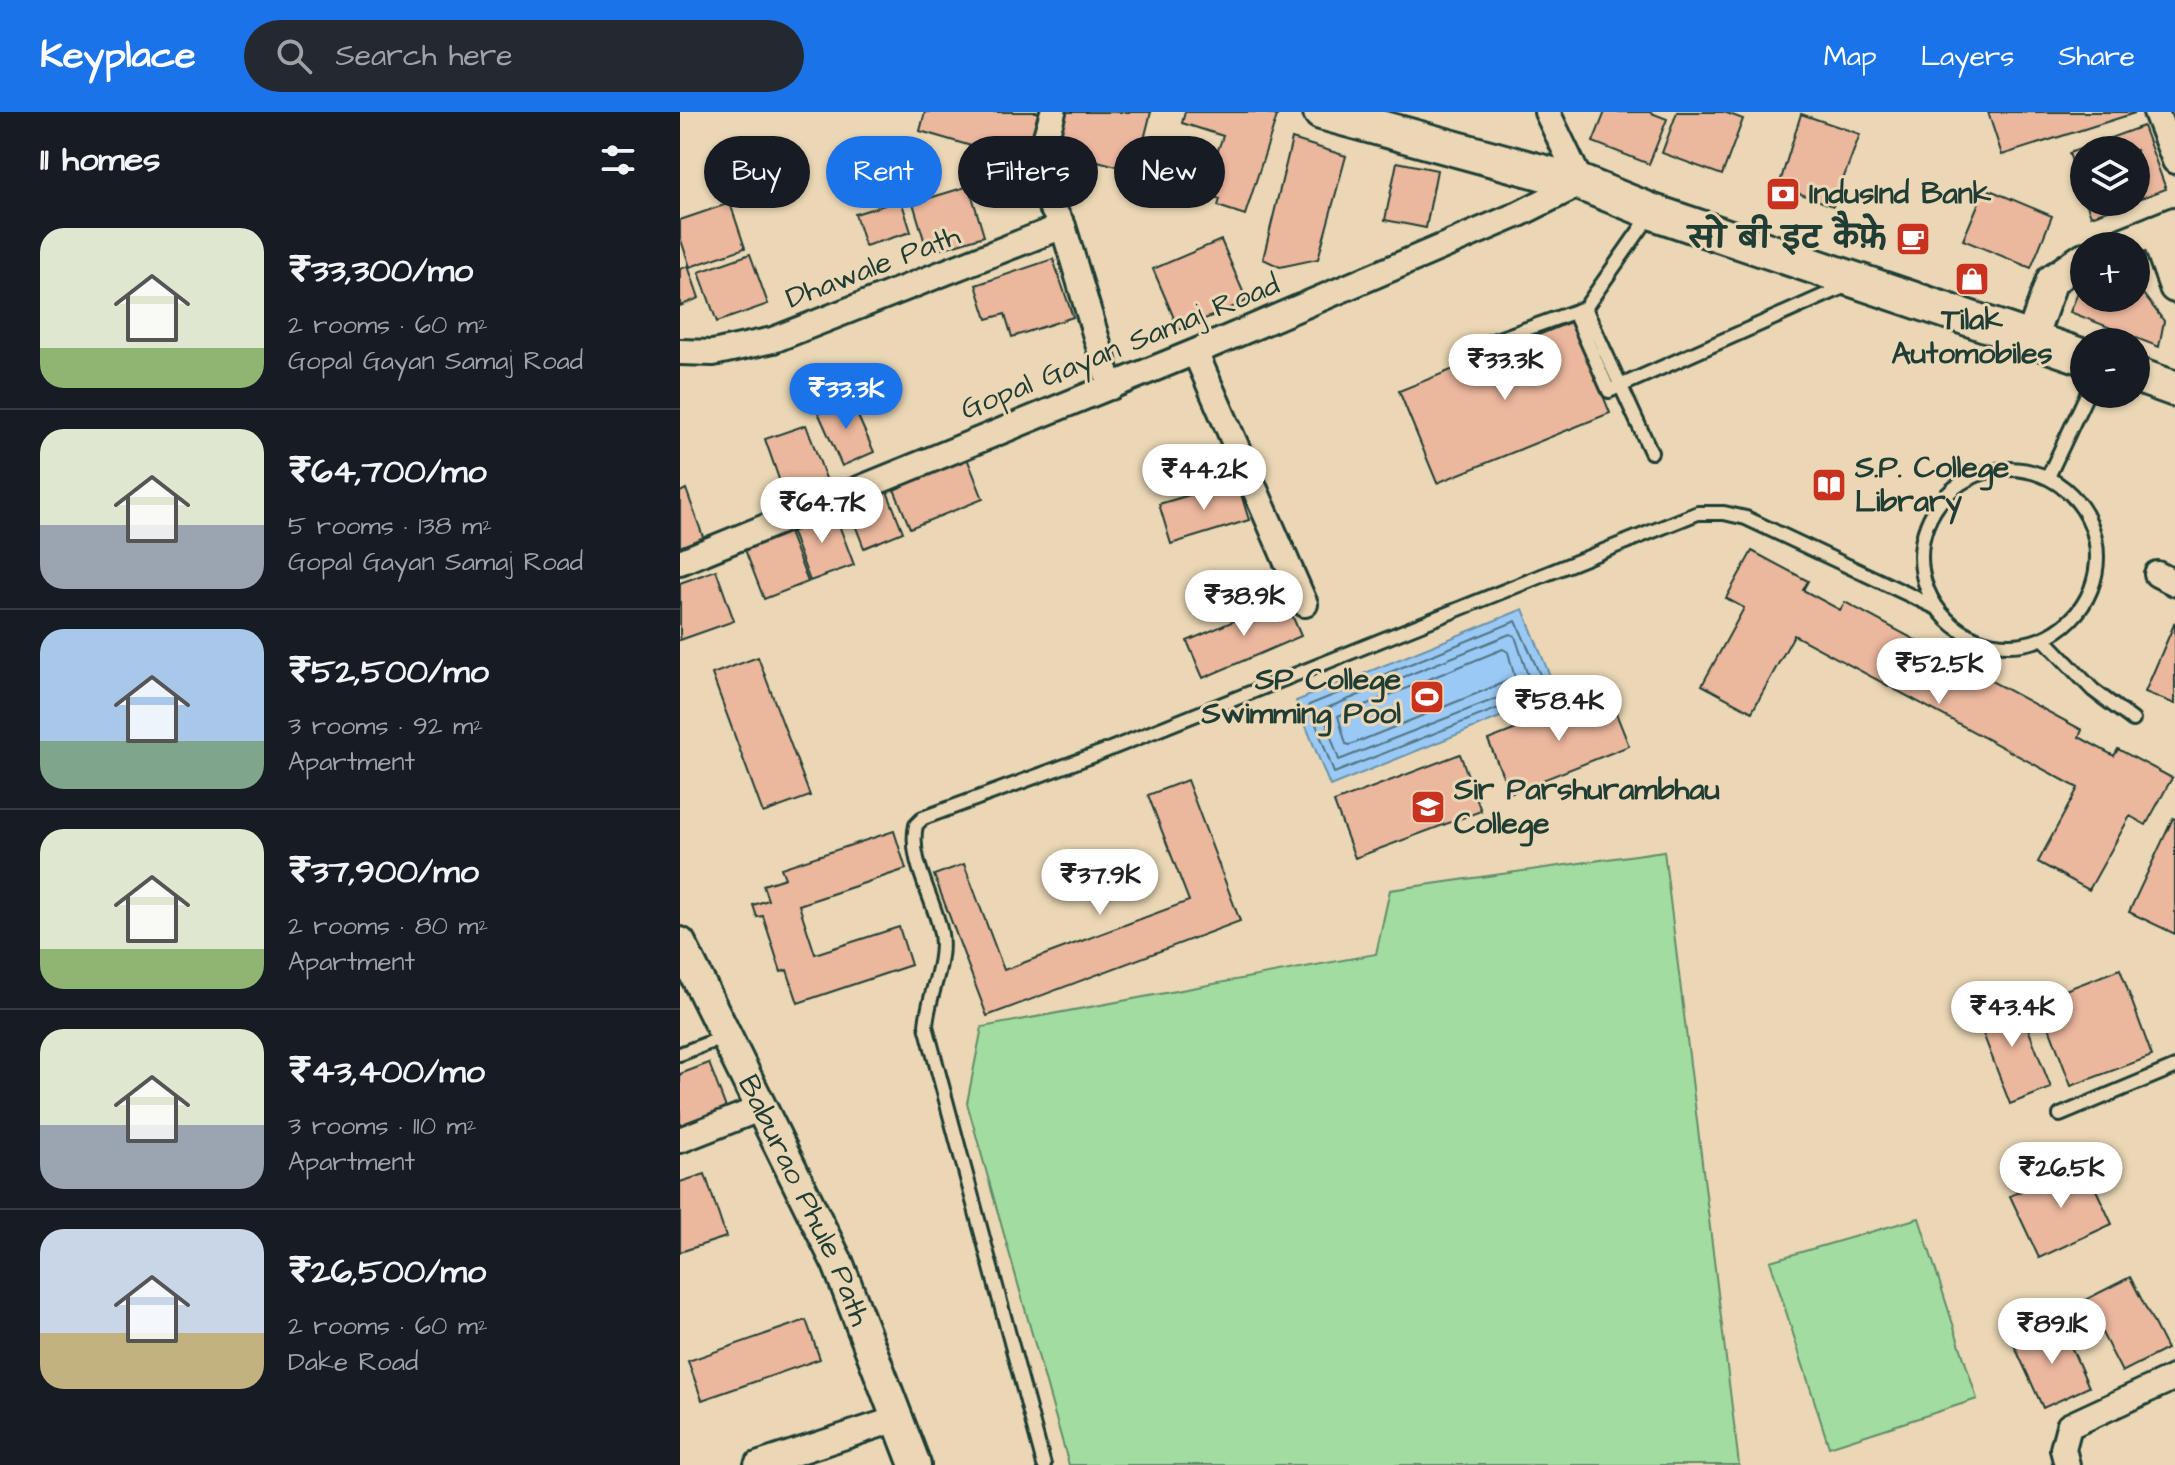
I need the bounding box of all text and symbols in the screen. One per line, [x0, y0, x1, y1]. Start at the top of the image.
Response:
search box [244, 20, 804, 92]
text: Keyplace [40, 30, 196, 82]
icon: search [272, 34, 316, 78]
text: Search here [336, 35, 513, 77]
text: Map [1824, 37, 1877, 76]
text: Layers [1921, 37, 2014, 76]
text: Share [2058, 37, 2135, 76]
text: 11 homes [40, 136, 160, 184]
chip: Buy [704, 136, 810, 208]
chip: Rent [826, 136, 942, 208]
chip: Filters [958, 136, 1098, 208]
chip: New [1114, 136, 1225, 208]
map controls [2070, 136, 2150, 408]
button: layers [2070, 136, 2150, 216]
icon: filters [596, 138, 640, 182]
place label: IndusInd Bank [1809, 173, 1992, 215]
bank icon: IndusInd Bank [1764, 175, 1802, 213]
place label: सो बी इट कैफ़े [1685, 210, 1887, 260]
street label: Dhawale Path [780, 214, 966, 319]
cafe icon: सो बी इट कैफ़े [1894, 220, 1932, 258]
button: + [2070, 232, 2150, 312]
text: ₹33,300/mo [288, 247, 473, 295]
icon: home [104, 260, 200, 356]
shop icon: Tilak Automobiles [1953, 260, 1991, 298]
street label: Gopal Gayan Samaj Road [954, 264, 1286, 431]
place label: Tilak Automobiles [1891, 299, 2053, 375]
text: 2 rooms · 60 m² [288, 307, 488, 343]
button: − [2070, 328, 2150, 408]
pin: ₹33.3K [1440, 334, 1570, 402]
text: ₹33.3K [1467, 342, 1543, 378]
text: Gopal Gayan Samaj Road [288, 343, 583, 379]
pin: ₹33.3K [781, 363, 911, 431]
text: ₹33.3K [808, 371, 884, 407]
pin: ₹44.2K [1139, 444, 1269, 512]
place label: S.P. College Library [1854, 447, 2009, 525]
text: ₹64,700/mo [288, 448, 487, 496]
text: ₹44.2K [1160, 452, 1248, 488]
icon: home [104, 461, 200, 557]
library icon: S.P. College Library [1810, 466, 1848, 504]
pin: ₹64.7K [757, 477, 887, 545]
text: ₹64.7K [778, 485, 866, 521]
text: 5 rooms · 138 m² [288, 508, 492, 544]
text: Gopal Gayan Samaj Road [288, 544, 583, 580]
pin: ₹38.9K [1179, 570, 1309, 638]
text: ₹38.9K [1203, 578, 1285, 614]
pin: ₹52.5K [1874, 638, 2004, 706]
text: ₹52.5K [1895, 646, 1983, 682]
text: ₹52,500/mo [288, 648, 489, 696]
place label: SP College Swimming Pool [1201, 659, 1401, 737]
icon: home [104, 661, 200, 757]
pin: ₹58.4K [1494, 675, 1624, 743]
sports icon: SP College Swimming Pool [1408, 678, 1446, 716]
text: ₹58.4K [1514, 683, 1604, 719]
text: 3 rooms · 92 m² [288, 708, 483, 744]
text: Apartment [288, 744, 415, 780]
place label: Sir Parshurambhau College [1453, 769, 1720, 847]
school or university icon: Sir Parshurambhau College [1409, 788, 1447, 826]
text: ₹37,900/mo [288, 848, 479, 896]
pin: ₹37.9K [1035, 849, 1165, 917]
text: ₹37.9K [1059, 857, 1141, 893]
icon: home [104, 861, 200, 957]
text: 2 rooms · 80 m² [288, 908, 488, 944]
text: Apartment [288, 944, 415, 980]
pin: ₹43.4K [1947, 981, 2077, 1049]
text: ₹43.4K [1969, 989, 2055, 1025]
text: ₹43,400/mo [288, 1048, 485, 1096]
icon: home [104, 1061, 200, 1157]
street label: Baburao Phule Path [727, 1068, 881, 1332]
text: 3 rooms · 110 m² [288, 1108, 476, 1144]
pin: ₹26.5K [1996, 1142, 2126, 1210]
text: Apartment [288, 1144, 415, 1180]
text: ₹26.5K [2018, 1150, 2104, 1186]
text: ₹26,500/mo [288, 1248, 486, 1296]
icon: home [104, 1261, 200, 1357]
pin: ₹89.1K [1987, 1298, 2117, 1366]
text: ₹89.1K [2016, 1306, 2088, 1342]
text: 2 rooms · 60 m² [288, 1308, 488, 1344]
text: Dake Road [288, 1344, 418, 1380]

